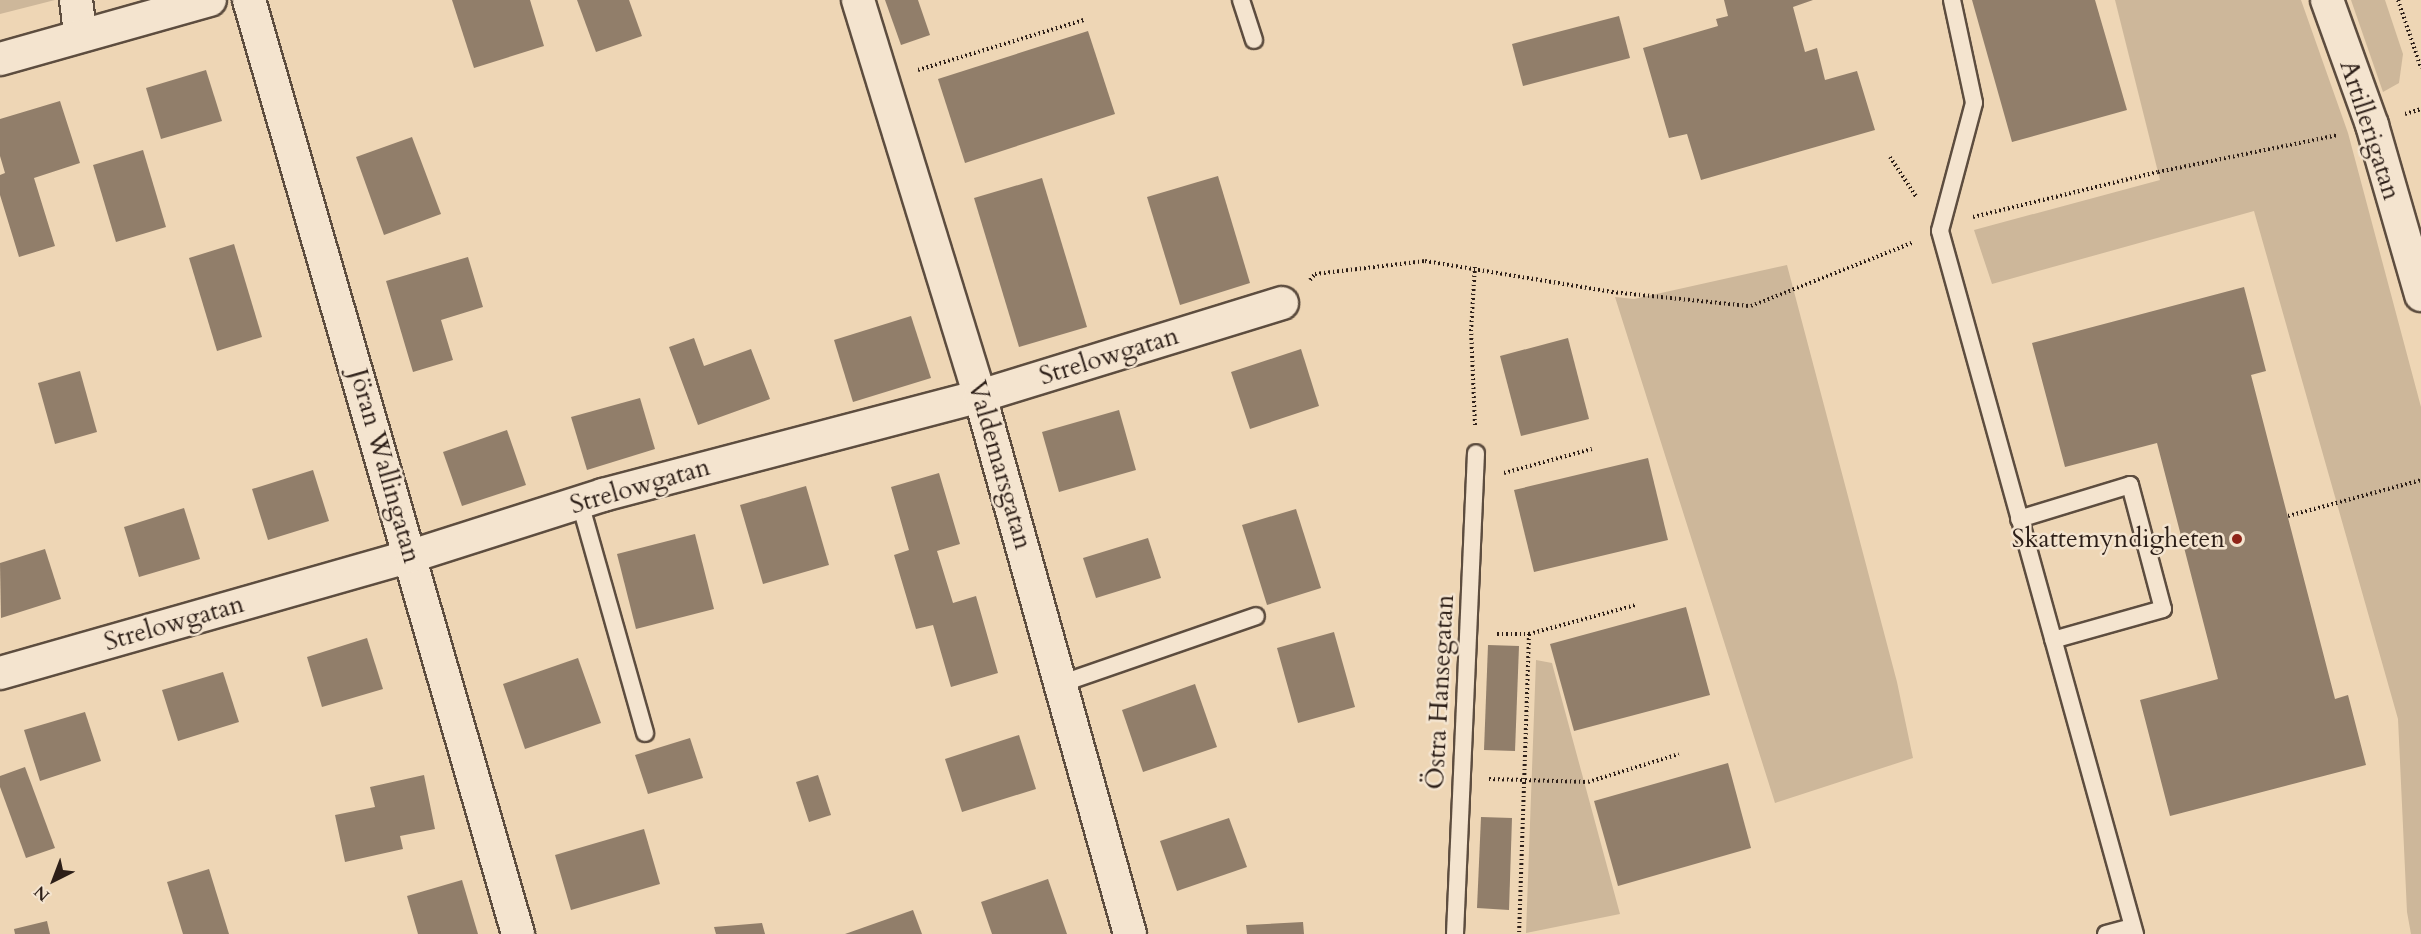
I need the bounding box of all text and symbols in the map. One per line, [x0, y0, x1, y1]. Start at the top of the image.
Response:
street label: Artillerigatan [2333, 56, 2407, 204]
street label: Strelowgatan [1036, 320, 1182, 392]
street label: Jöran Wallingatan [342, 365, 428, 567]
street label: Valdemarsgatan [961, 377, 1039, 553]
street label: Strelowgatan [566, 451, 714, 521]
place label: Skattemyndigheten [2011, 523, 2225, 555]
marker: Skattemyndigheten [2230, 532, 2244, 546]
street label: Strelowgatan [100, 588, 248, 658]
street label: Östra Hansegatan [1419, 594, 1461, 790]
north arrow [24, 850, 84, 910]
text: N [29, 881, 54, 906]

